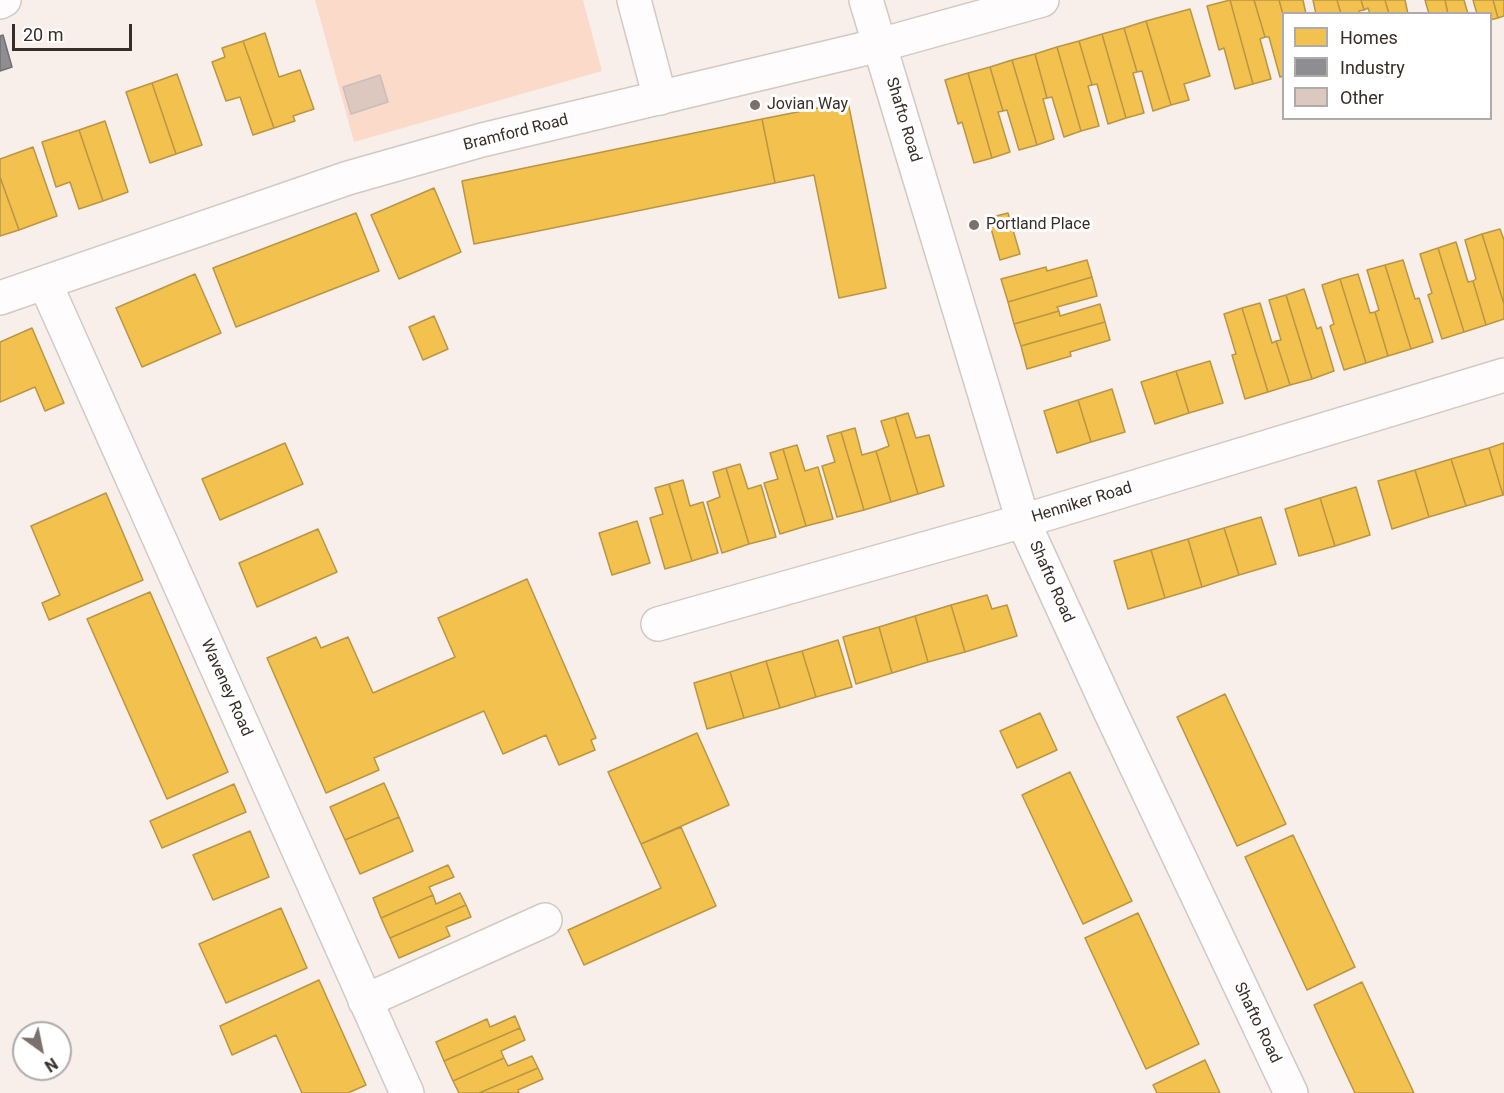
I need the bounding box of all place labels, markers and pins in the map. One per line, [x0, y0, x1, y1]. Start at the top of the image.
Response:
place label: Jovian Way [767, 95, 848, 115]
marker: Jovian Way [748, 98, 762, 112]
place label: Portland Place [986, 215, 1090, 235]
marker: Portland Place [967, 218, 981, 232]

